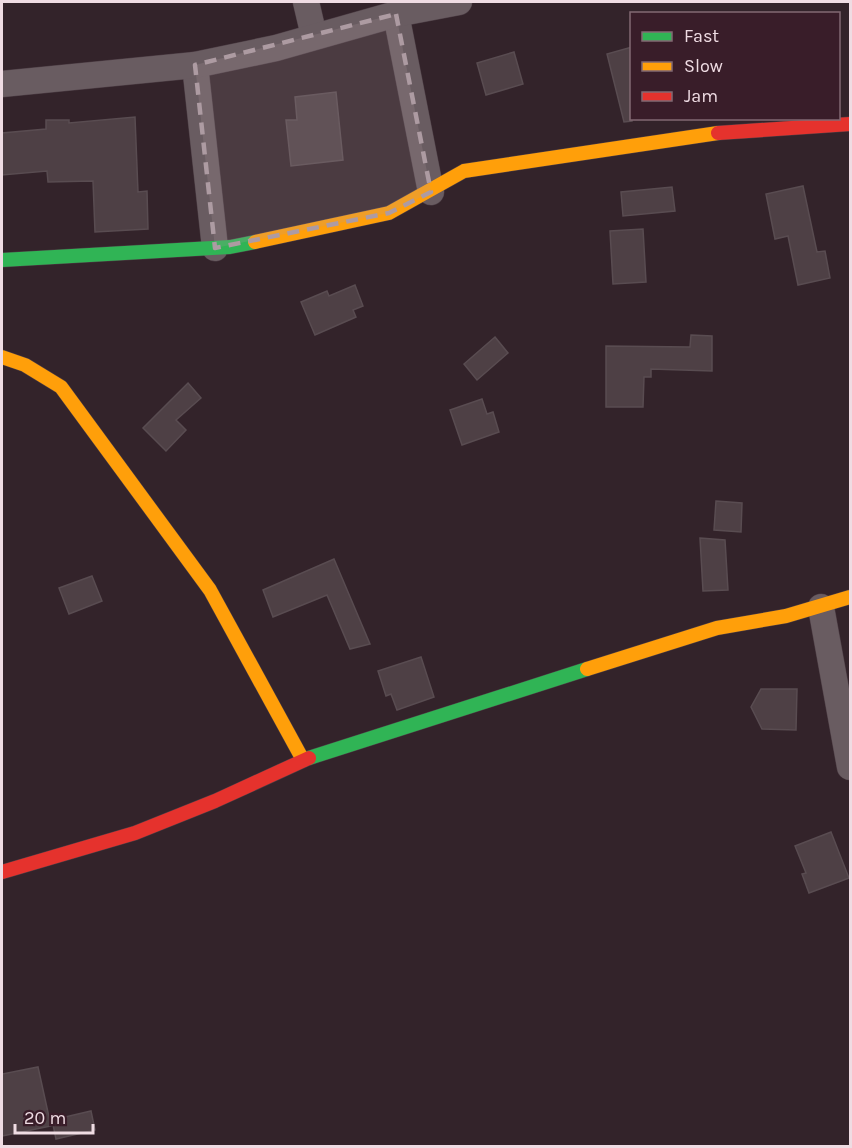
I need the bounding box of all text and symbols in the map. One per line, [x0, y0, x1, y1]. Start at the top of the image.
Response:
legend [630, 12, 840, 120]
text: Fast [684, 25, 719, 47]
text: Slow [684, 55, 723, 77]
text: Jam [684, 85, 718, 107]
scale bar [15, 1097, 93, 1135]
text: 20 m [24, 1107, 66, 1129]

